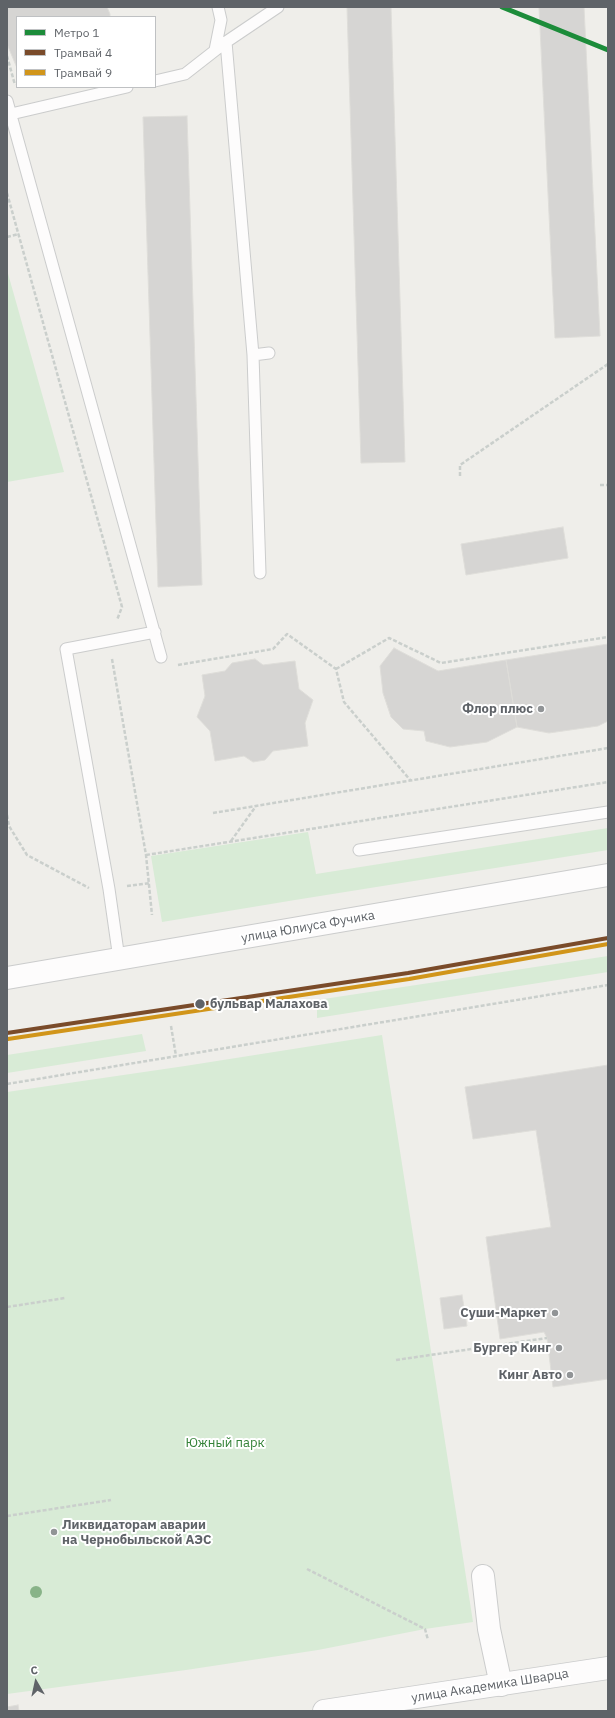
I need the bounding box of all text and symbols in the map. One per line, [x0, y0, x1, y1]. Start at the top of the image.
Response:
legend [16, 16, 156, 88]
text: Метро 1 [54, 25, 100, 40]
text: Трамвай 4 [54, 45, 112, 60]
text: Трамвай 9 [54, 65, 112, 80]
place label: Флор плюс [462, 701, 533, 717]
marker: Флор плюс [536, 704, 546, 714]
street label: улица Юлиуса Фучика [240, 908, 376, 946]
place label: бульвар Малахова [210, 996, 328, 1012]
marker: бульвар Малахова [193, 997, 207, 1011]
place label: Суши-Маркет [460, 1305, 547, 1321]
marker: Суши-Маркет [550, 1308, 560, 1318]
place label: Бургер Кинг [473, 1340, 551, 1356]
marker: Бургер Кинг [554, 1343, 564, 1353]
place label: Кинг Авто [498, 1367, 562, 1383]
marker: Кинг Авто [565, 1370, 575, 1380]
park label: Южный парк [185, 1435, 265, 1451]
place label: Ликвидаторам аварии на Чернобыльской АЭС [62, 1517, 212, 1548]
marker: Ликвидаторам аварии на Чернобыльской АЭС [49, 1527, 59, 1537]
north arrow [16, 1662, 56, 1702]
text: С [29, 1663, 39, 1678]
street label: улица Академика Шварца [410, 1666, 570, 1706]

